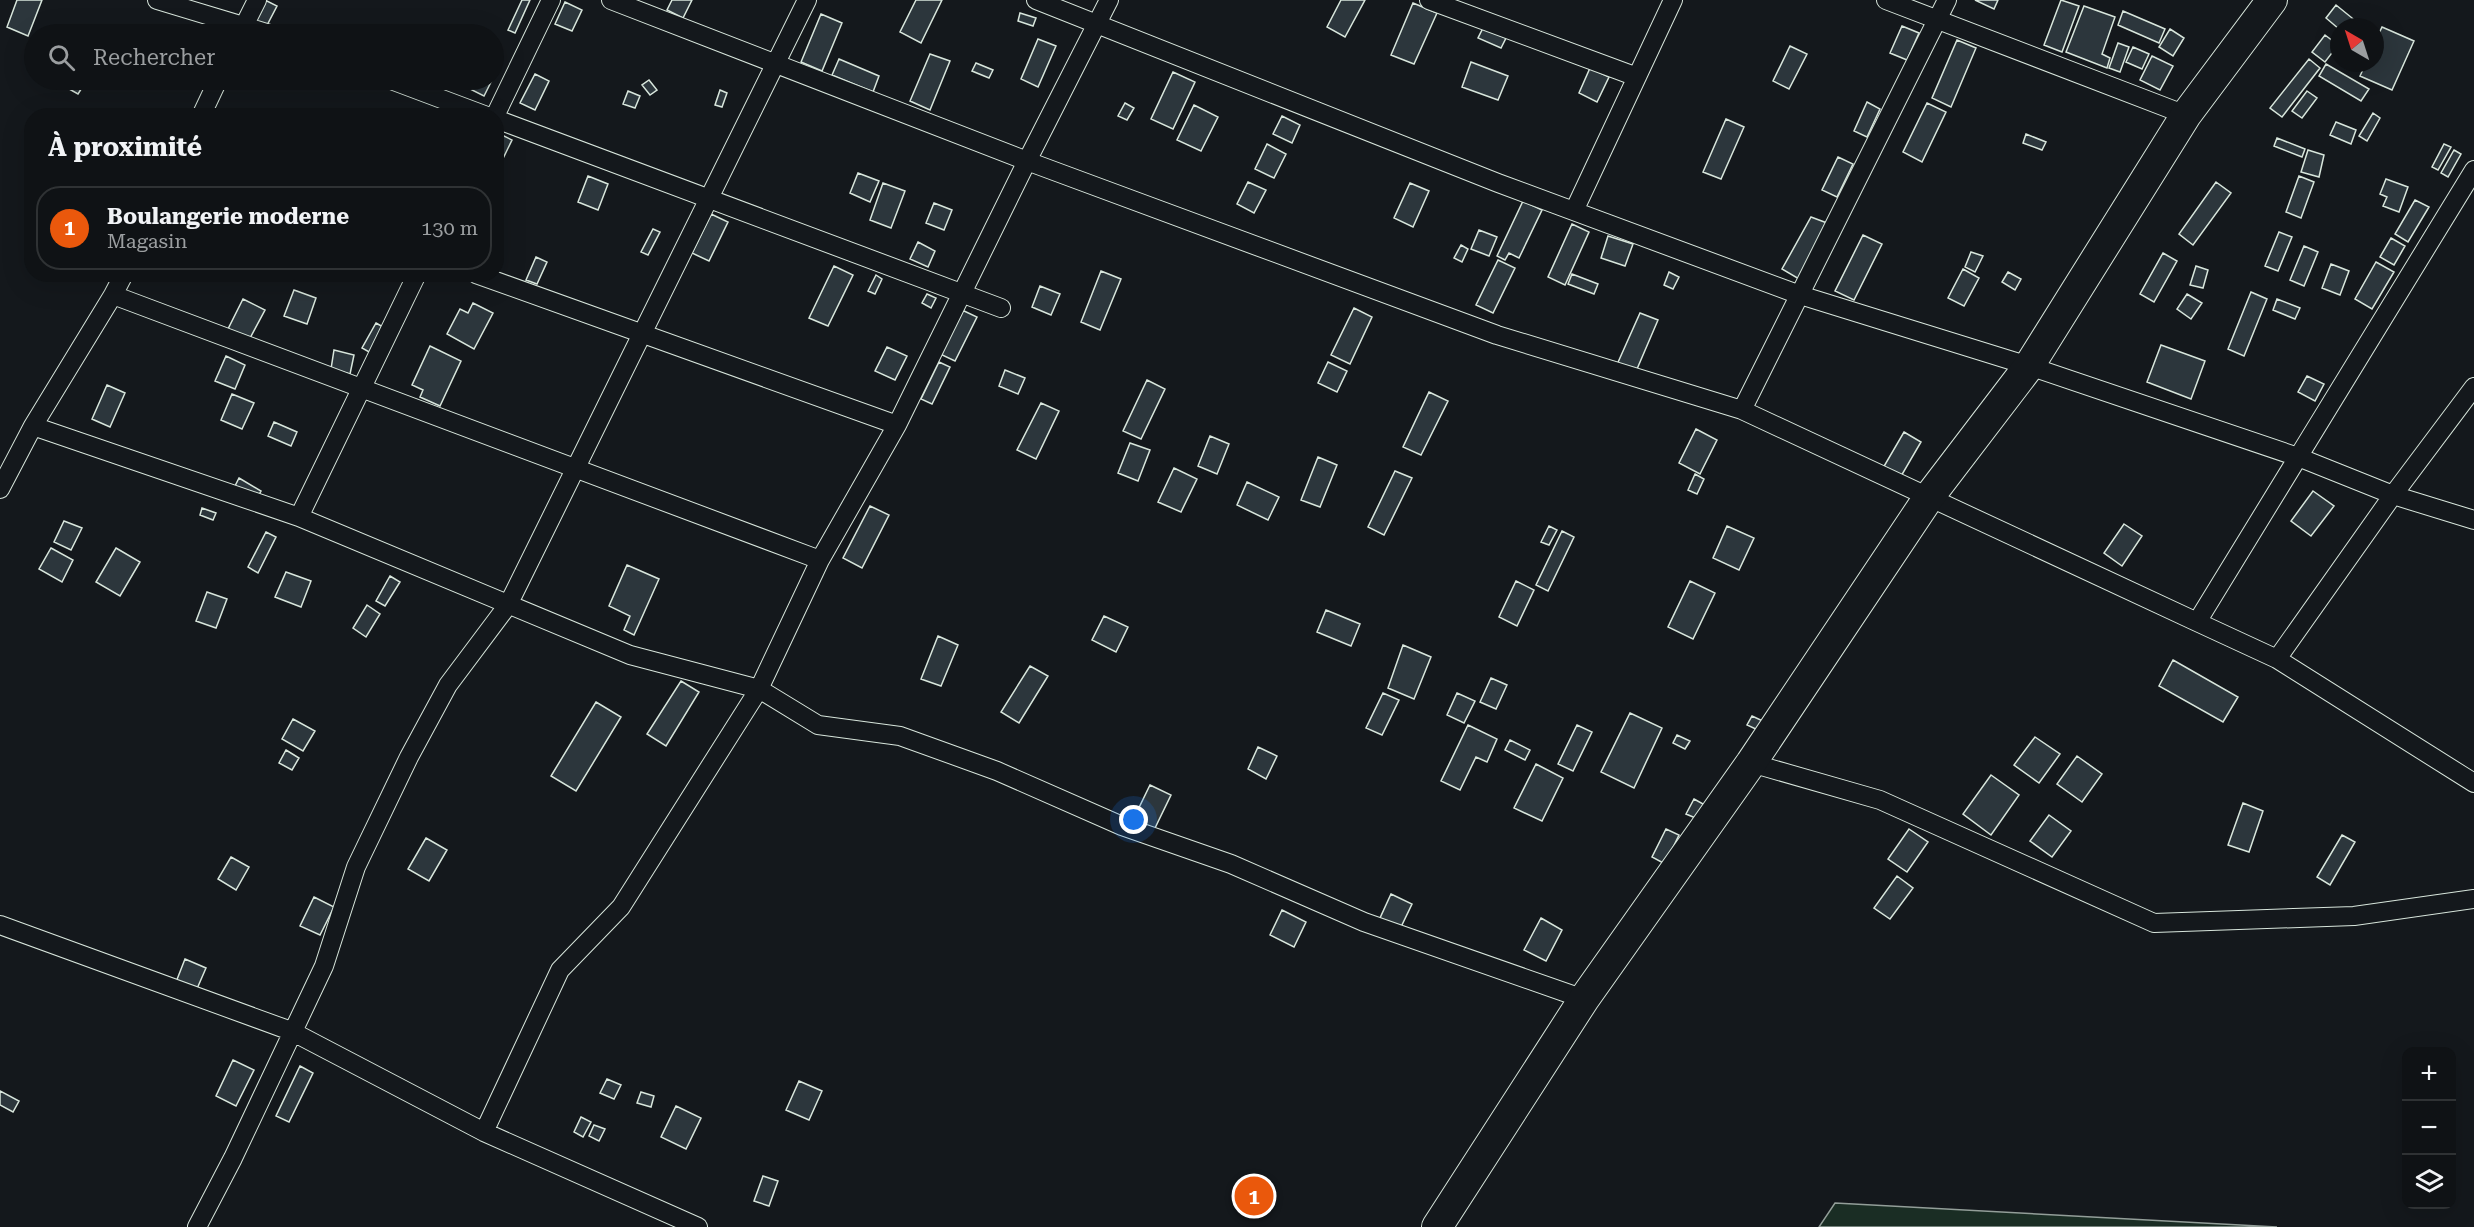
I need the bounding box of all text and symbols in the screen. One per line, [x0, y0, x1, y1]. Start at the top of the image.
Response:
north arrow [2330, 18, 2384, 72]
search box [24, 24, 504, 90]
icon: search [45, 41, 78, 74]
text: Rechercher [93, 45, 215, 70]
text: À proximité [48, 132, 202, 162]
text: Boulangerie moderne [107, 204, 349, 229]
text: 1 [64, 216, 75, 240]
text: 130 m [421, 216, 478, 240]
text: Magasin [107, 229, 187, 253]
your location [1119, 805, 1148, 834]
map controls [2402, 1047, 2456, 1209]
button: + [2402, 1047, 2456, 1101]
button: − [2402, 1101, 2456, 1155]
button: layers [2402, 1155, 2456, 1209]
pin: 1 [1234, 1174, 1274, 1218]

